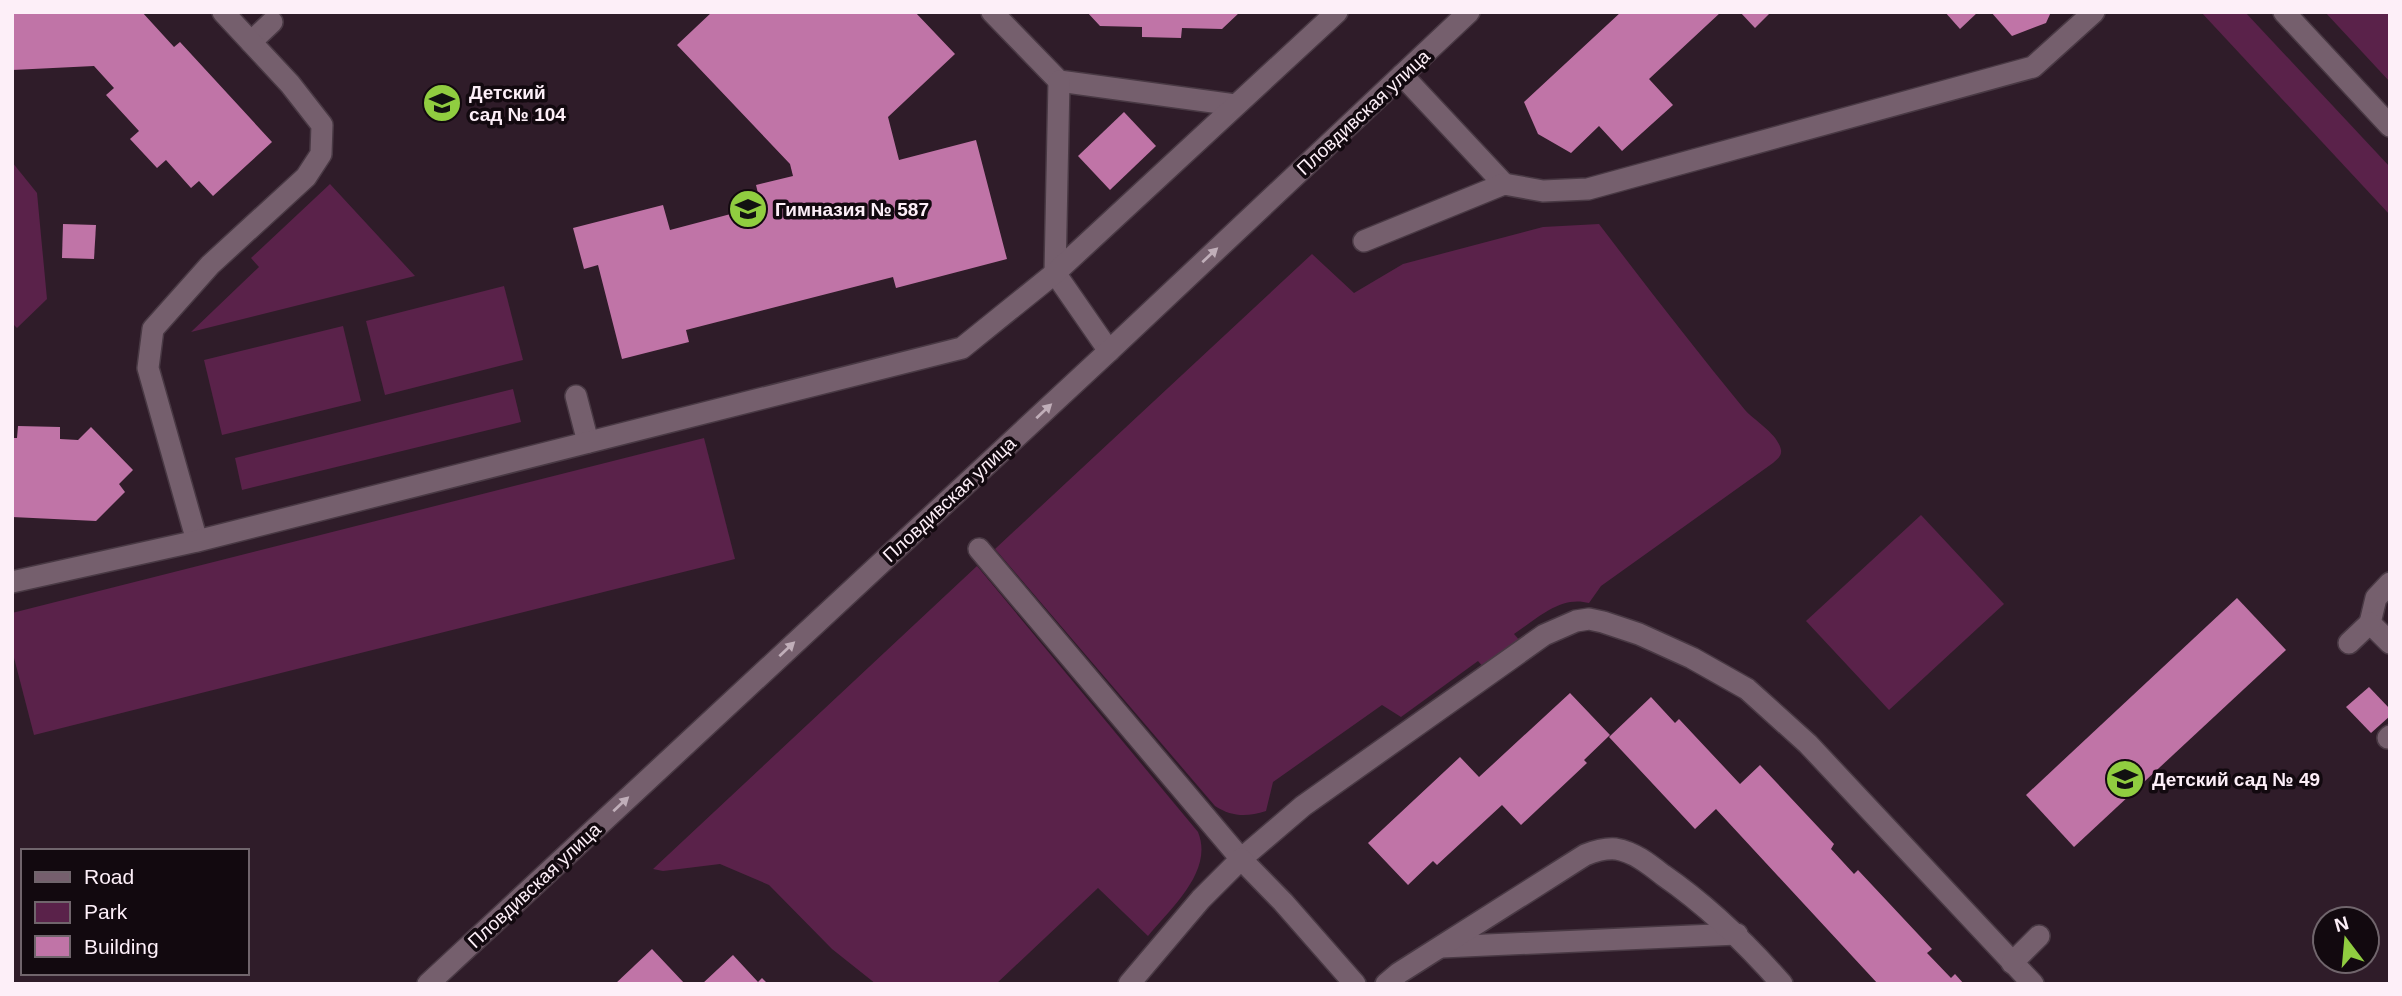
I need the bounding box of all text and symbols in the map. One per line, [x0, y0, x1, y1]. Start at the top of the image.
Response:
street label: Пловдивская улица [1293, 45, 1434, 179]
school or university icon: Детский сад № 104 [421, 82, 463, 124]
place label: Детский сад № 104 [469, 82, 566, 125]
school or university icon: Гимназия № 587 [727, 188, 769, 230]
place label: Гимназия № 587 [775, 199, 929, 220]
one-way arrow [1201, 248, 1218, 264]
one-way arrow [1035, 403, 1052, 419]
street label: Пловдивская улица [879, 432, 1020, 566]
one-way arrow [778, 641, 795, 657]
school or university icon: Детский сад № 49 [2104, 758, 2146, 800]
place label: Детский сад № 49 [2152, 769, 2320, 790]
one-way arrow [612, 796, 629, 812]
street label: Пловдивская улица [464, 818, 605, 952]
legend [21, 849, 248, 975]
text: Road [84, 865, 134, 888]
text: Park [84, 900, 128, 923]
north arrow [2311, 905, 2381, 975]
text: N [2332, 912, 2351, 936]
text: Building [84, 935, 159, 958]

